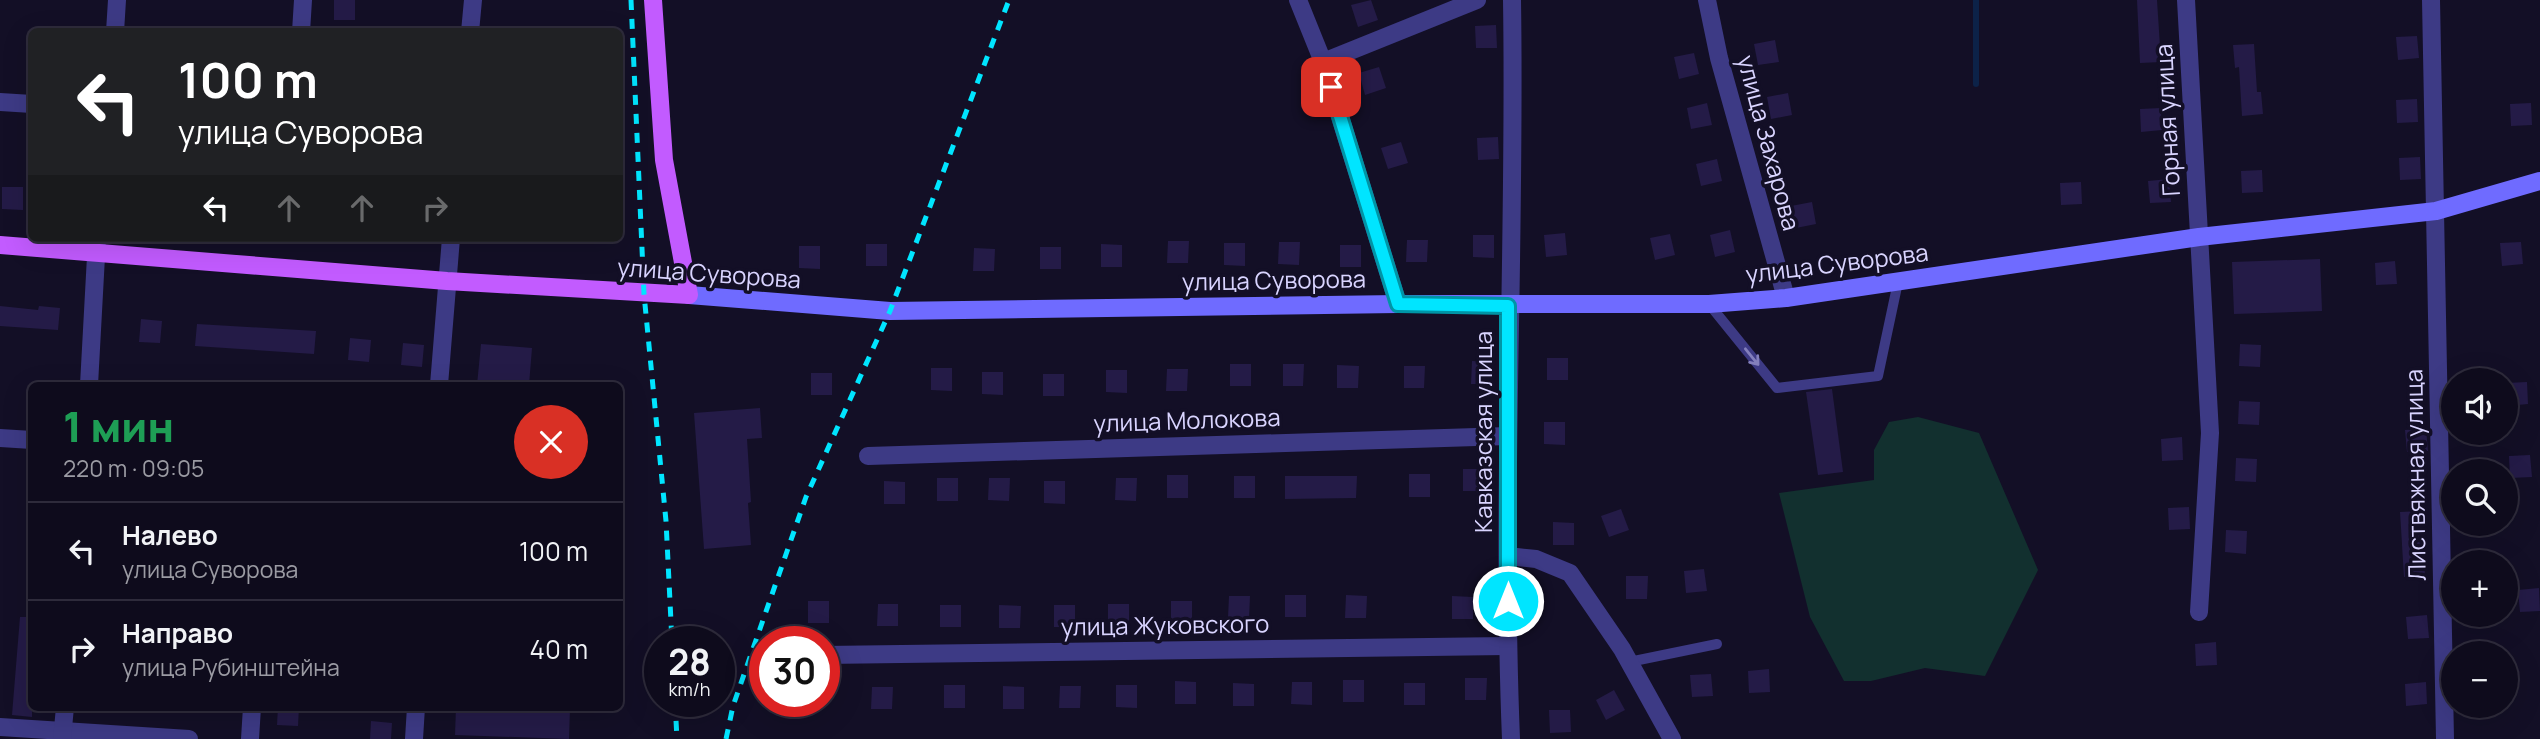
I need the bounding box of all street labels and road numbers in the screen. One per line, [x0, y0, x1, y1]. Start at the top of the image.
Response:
street label: Горная улица [2146, 43, 2187, 197]
street label: улица Захарова [1730, 51, 1809, 234]
street label: улица Суворова [1743, 235, 1930, 290]
street label: улица Суворова [616, 250, 802, 295]
street label: улица Суворова [1182, 261, 1366, 298]
street label: Кавказская улица [1466, 331, 1499, 533]
street label: Листвяжная улица [2396, 369, 2433, 581]
street label: улица Молокова [1093, 400, 1281, 439]
street label: улица Жуковского [1060, 606, 1270, 643]

